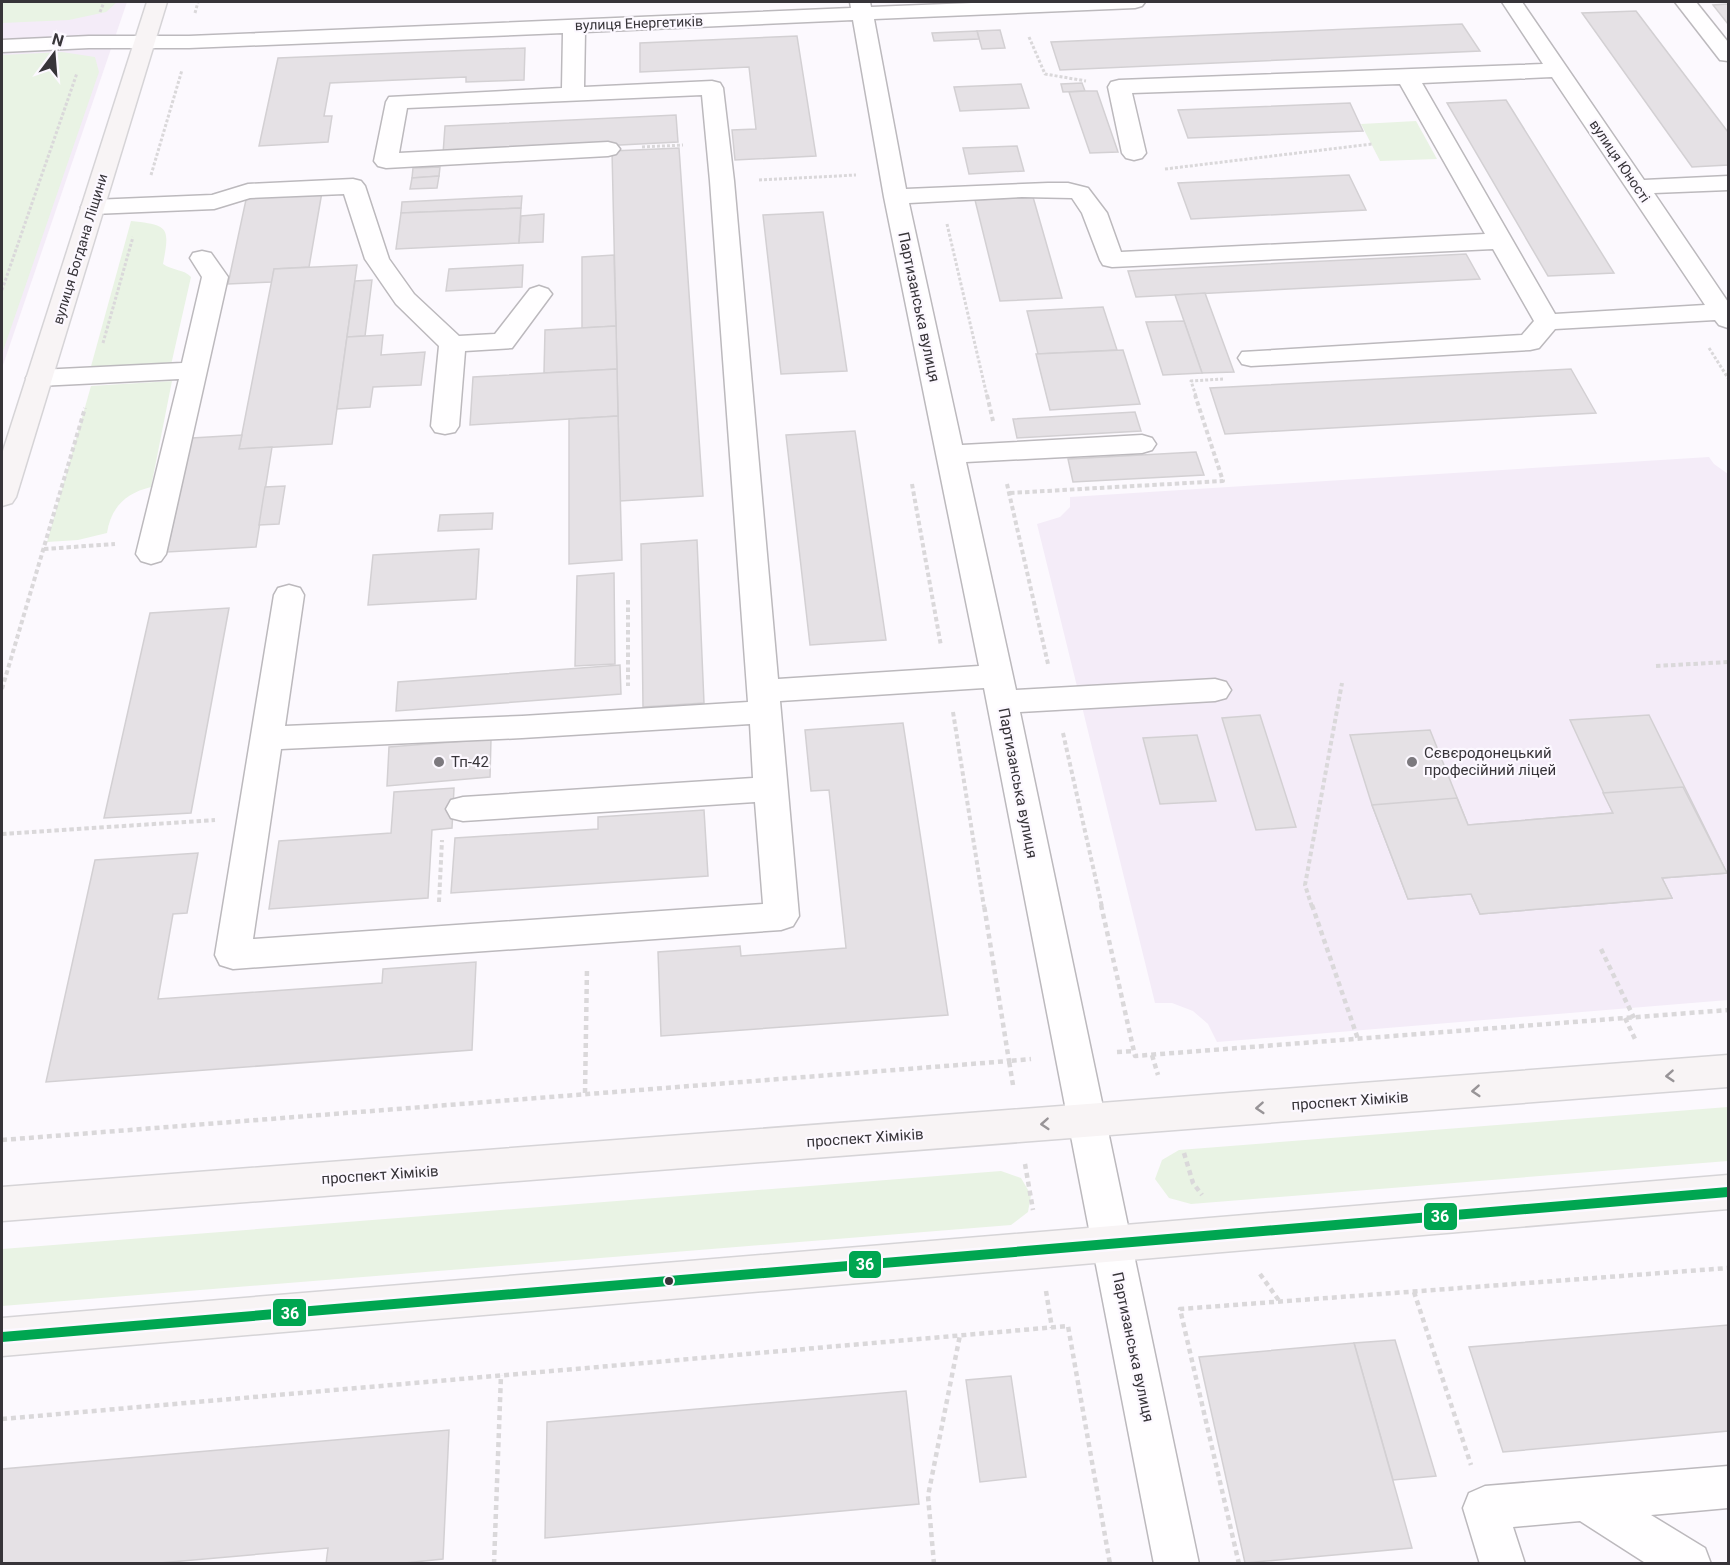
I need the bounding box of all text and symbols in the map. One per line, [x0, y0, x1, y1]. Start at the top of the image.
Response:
street label: вулиця Енергетиків [575, 13, 703, 33]
north arrow [24, 24, 84, 84]
text: N [50, 29, 66, 51]
street label: вулиця Юності [1587, 117, 1653, 205]
street label: вулиця Богдана Ліщини [49, 172, 111, 326]
street label: Партизанська вулиця [894, 230, 944, 384]
street label: Партизанська вулиця [995, 706, 1041, 860]
place label: Сєвєродонецький професійний ліцей [1424, 744, 1556, 779]
place label: Тп-42 [451, 753, 489, 771]
marker: Тп-42 [432, 755, 446, 769]
marker: Сєвєродонецький професійний ліцей [1405, 755, 1419, 769]
one-way arrow [1666, 1069, 1675, 1082]
one-way arrow [1471, 1084, 1480, 1097]
street label: проспект Хіміків [1291, 1088, 1409, 1114]
one-way arrow [1256, 1101, 1265, 1114]
one-way arrow [1041, 1117, 1050, 1130]
street label: проспект Хіміків [806, 1125, 924, 1151]
street label: проспект Хіміків [321, 1162, 439, 1188]
line badge: 36 [1423, 1202, 1458, 1231]
text: 36 [1431, 1207, 1449, 1226]
line badge: 36 [848, 1250, 882, 1279]
text: 36 [856, 1255, 874, 1274]
street label: Партизанська вулиця [1108, 1270, 1158, 1424]
unlabelled marker [663, 1275, 675, 1287]
line badge: 36 [272, 1298, 307, 1327]
text: 36 [281, 1304, 299, 1323]

